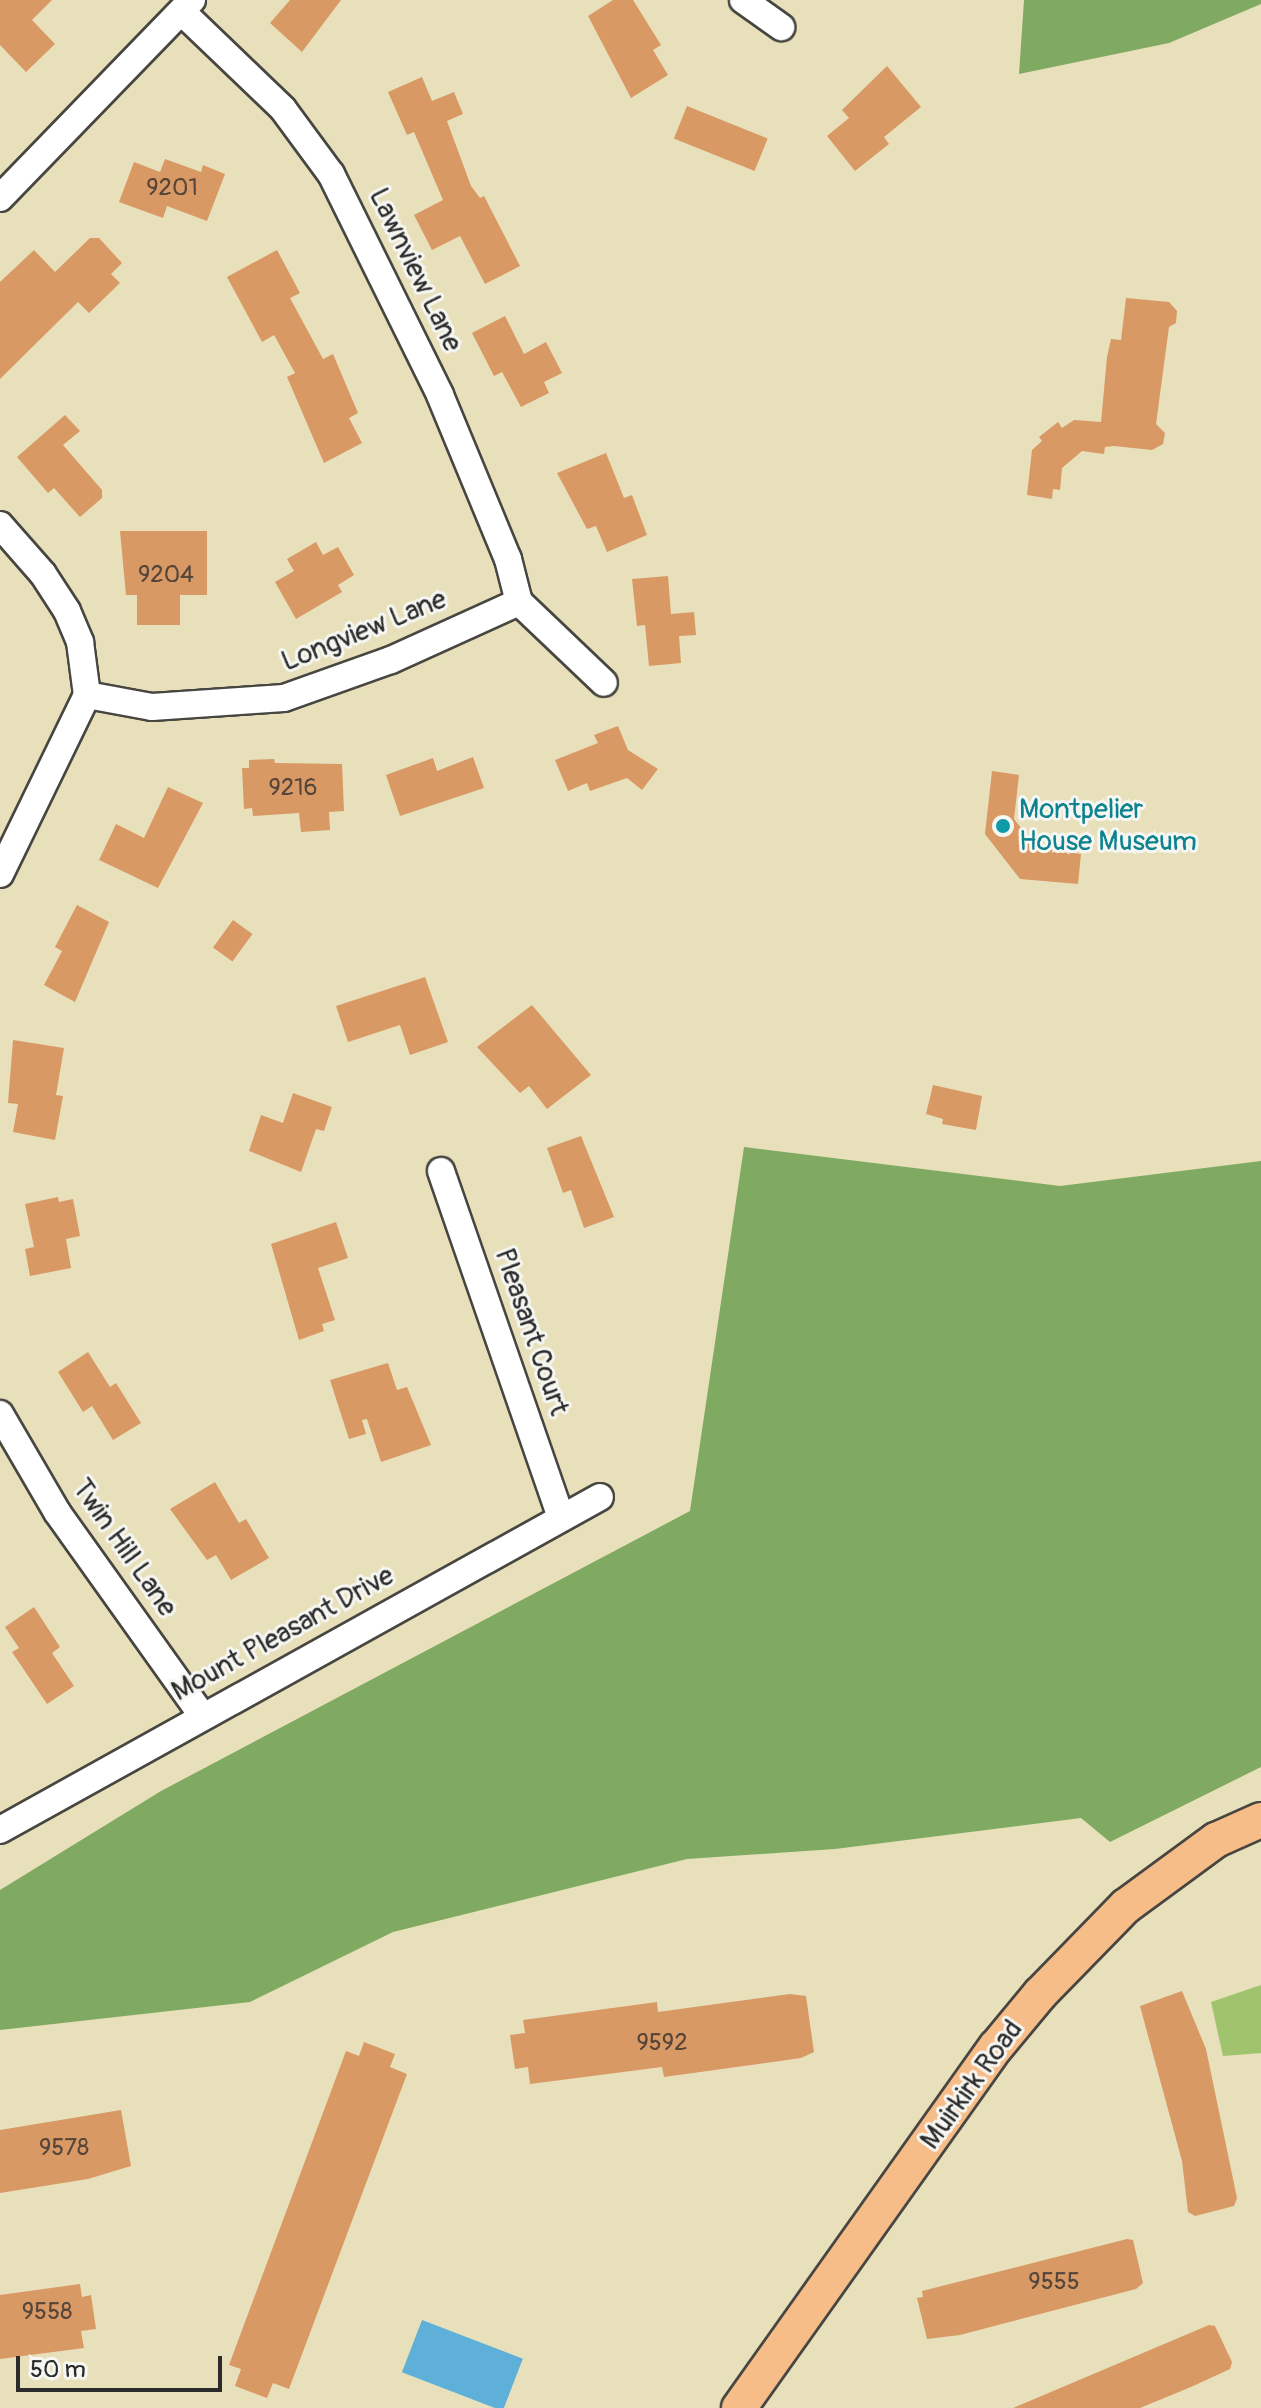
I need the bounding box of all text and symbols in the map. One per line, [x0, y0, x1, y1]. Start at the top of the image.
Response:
house number: 9201 [146, 174, 198, 202]
street label: Lawnview Lane [361, 183, 469, 357]
house number: 9204 [138, 561, 194, 589]
street label: Longview Lane [277, 583, 451, 679]
house number: 9216 [268, 774, 318, 802]
place label: Montpelier House Museum [1019, 793, 1197, 859]
marker: Montpelier House Museum [994, 817, 1012, 835]
street label: Pleasant Court [487, 1244, 575, 1420]
street label: Twin Hill Lane [64, 1473, 184, 1623]
street label: Mount Pleasant Drive [166, 1559, 400, 1709]
street label: Muirkirk Road [914, 2014, 1030, 2156]
house number: 9592 [636, 2029, 688, 2057]
house number: 9578 [39, 2134, 89, 2162]
house number: 9555 [1028, 2268, 1080, 2296]
house number: 9558 [22, 2298, 72, 2326]
scale bar [20, 2340, 226, 2390]
text: 50 m [30, 2355, 86, 2384]

